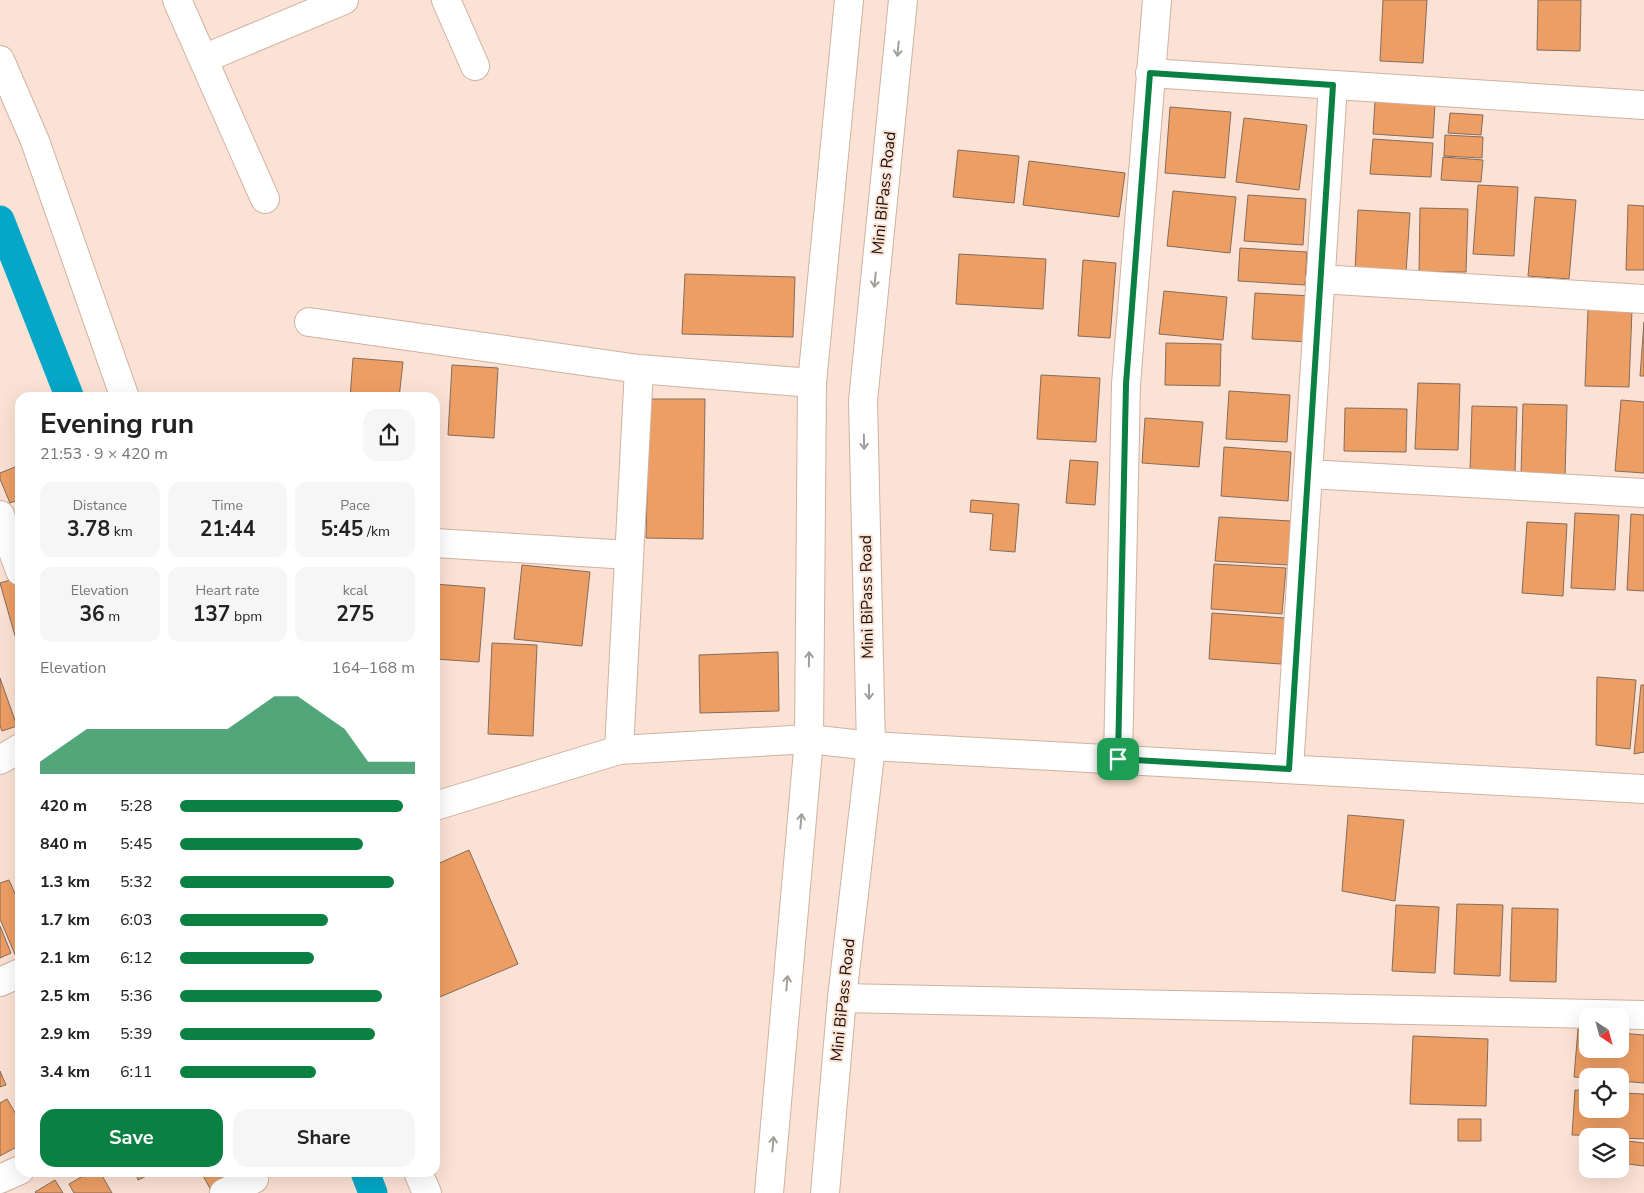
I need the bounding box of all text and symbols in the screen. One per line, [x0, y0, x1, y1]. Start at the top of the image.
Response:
one-way arrow [893, 40, 903, 56]
street label: Mini BiPass Road [867, 130, 901, 256]
one-way arrow [871, 272, 880, 288]
text: Evening run [40, 405, 194, 443]
button: share [363, 409, 415, 461]
one-way arrow [859, 434, 869, 450]
text: 21:53 · 9 × 420 m [40, 443, 168, 465]
text: Distance [73, 496, 127, 515]
text: Time [212, 496, 243, 515]
text: Pace [340, 496, 370, 515]
text: 3.78 [67, 515, 110, 543]
text: 21:44 [200, 515, 255, 543]
text: 5:45 [320, 515, 363, 543]
text: km [110, 522, 133, 541]
text: /km [363, 522, 390, 541]
street label: Mini BiPass Road [855, 535, 879, 659]
text: Elevation [71, 581, 129, 600]
text: Heart rate [195, 581, 260, 600]
text: kcal [343, 581, 368, 600]
text: 36 [79, 600, 105, 628]
text: 137 [193, 600, 230, 628]
text: 275 [336, 600, 374, 628]
text: m [105, 607, 120, 626]
text: bpm [230, 607, 262, 626]
one-way arrow [804, 651, 814, 667]
text: Elevation [40, 657, 106, 679]
text: 164–168 m [332, 657, 415, 679]
one-way arrow [865, 683, 874, 699]
pin [1097, 738, 1139, 780]
icon: arrive [1104, 745, 1132, 773]
text: 420 m [40, 795, 87, 817]
text: 5:28 [120, 795, 152, 817]
one-way arrow [797, 813, 806, 829]
text: 840 m [40, 833, 87, 855]
text: 5:45 [120, 833, 152, 855]
text: 1.3 km [40, 871, 90, 893]
text: 5:32 [120, 871, 152, 893]
text: 1.7 km [40, 909, 90, 931]
text: 6:03 [120, 909, 152, 931]
street label: Mini BiPass Road [826, 937, 860, 1063]
text: 2.1 km [40, 947, 90, 969]
text: 6:12 [120, 947, 152, 969]
one-way arrow [782, 975, 792, 991]
text: 2.5 km [40, 985, 90, 1007]
text: 5:36 [120, 985, 152, 1007]
north arrow [1579, 1008, 1629, 1058]
map controls [1579, 1008, 1629, 1178]
text: 2.9 km [40, 1023, 90, 1045]
text: 5:39 [120, 1023, 152, 1045]
text: 3.4 km [40, 1061, 90, 1083]
text: 6:11 [120, 1061, 152, 1083]
button: locate [1579, 1068, 1629, 1118]
button: Save [40, 1109, 223, 1167]
button: Share [233, 1109, 415, 1167]
button: layers [1579, 1128, 1629, 1178]
one-way arrow [768, 1137, 778, 1153]

